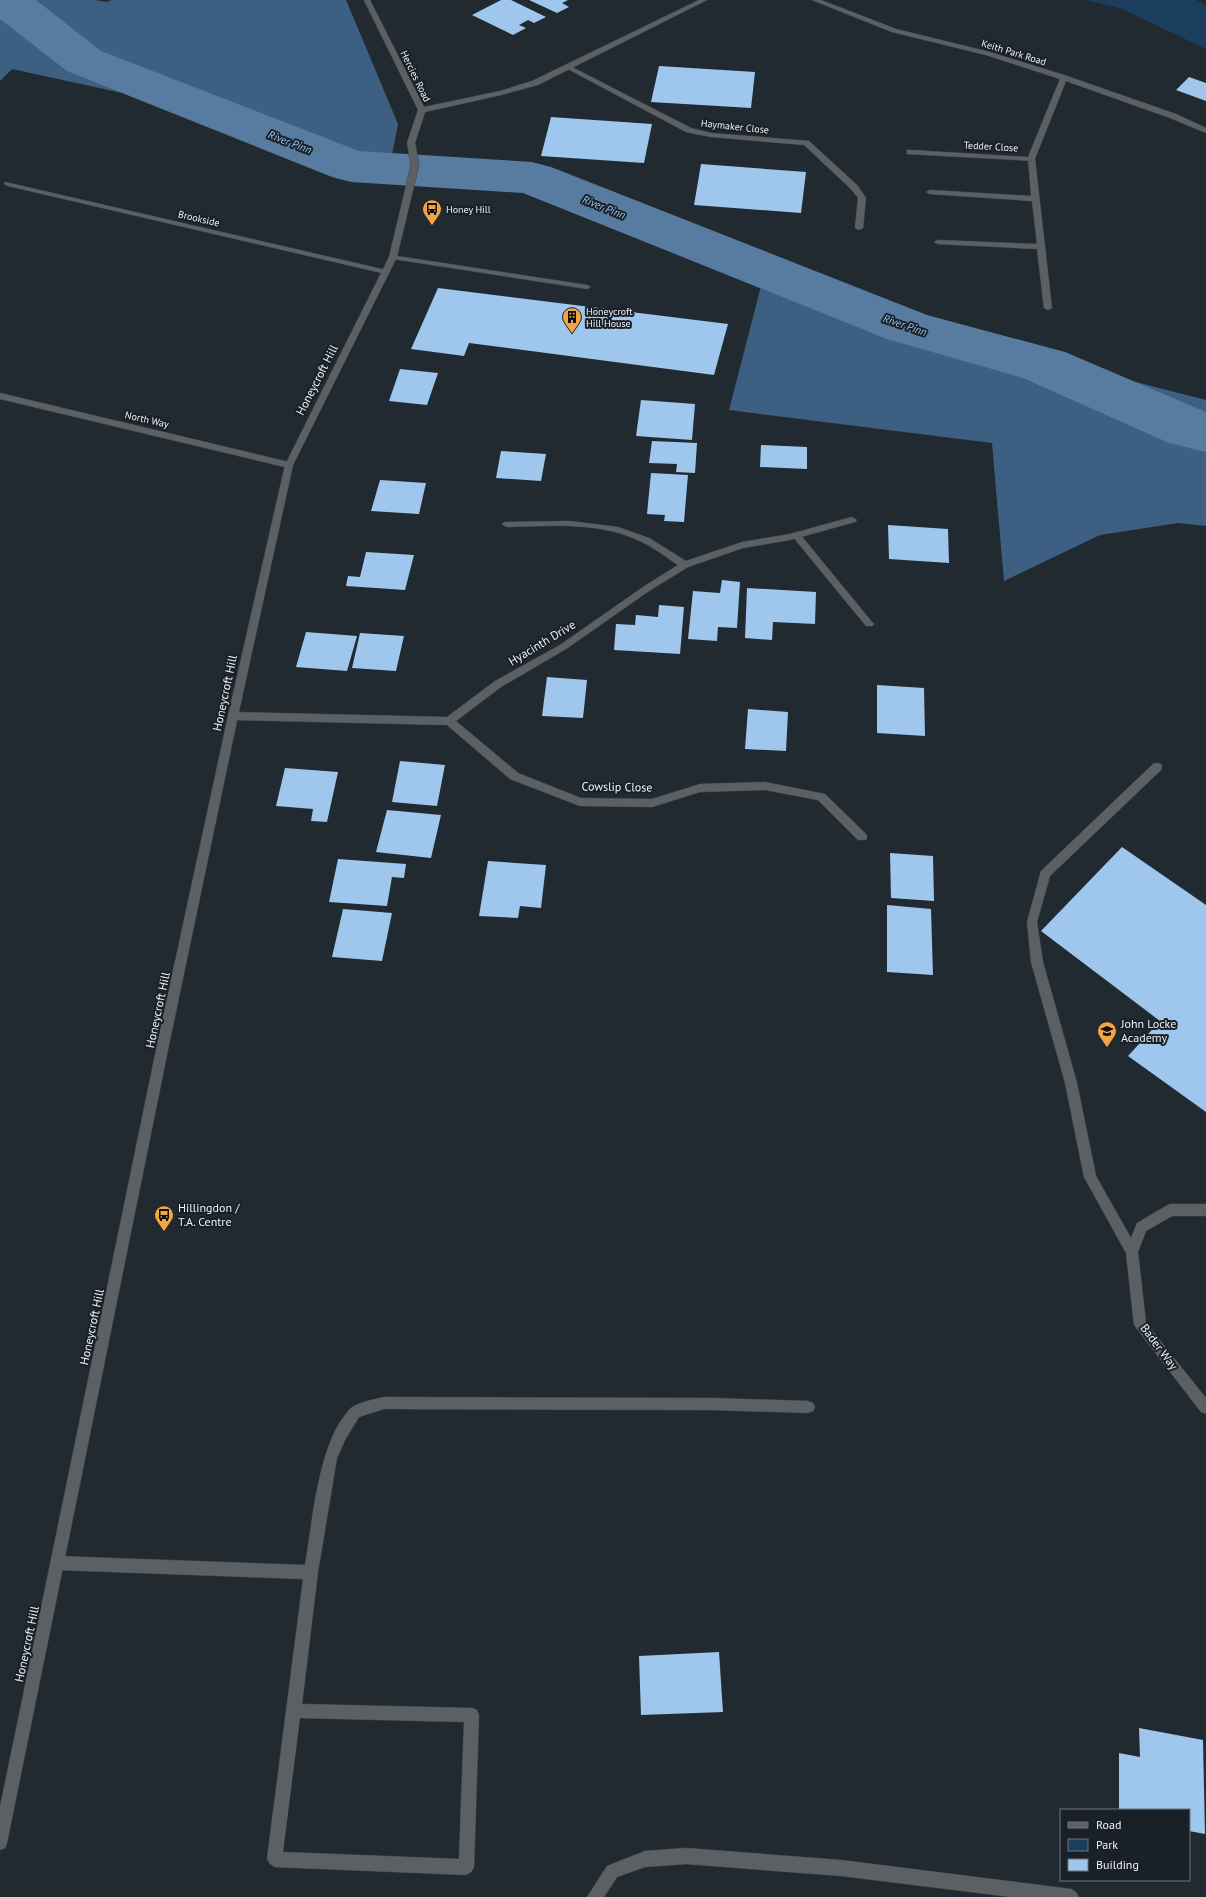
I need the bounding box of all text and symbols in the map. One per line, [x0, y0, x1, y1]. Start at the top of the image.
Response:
street label: Keith Park Road [980, 36, 1048, 68]
street label: Hercies Road [398, 48, 434, 104]
street label: Haymaker Close [700, 116, 770, 137]
water label: River Pinn [266, 127, 314, 157]
street label: Tedder Close [963, 139, 1019, 154]
water label: River Pinn [580, 192, 628, 222]
bus stop icon: Honey Hill [421, 198, 443, 226]
place label: Honey Hill [446, 203, 491, 216]
street label: Brookside [177, 207, 221, 230]
place label: Honeycroft Hill House [586, 305, 633, 330]
building icon: Honeycroft Hill House [561, 306, 583, 334]
water label: River Pinn [881, 311, 929, 339]
street label: Honeycroft Hill [292, 341, 341, 418]
street label: North Way [124, 408, 170, 431]
street label: Hyacinth Drive [506, 617, 578, 668]
street label: Honeycroft Hill [209, 653, 240, 732]
street label: Cowslip Close [581, 778, 653, 795]
street label: Honeycroft Hill [142, 970, 173, 1049]
place label: John Locke Academy [1120, 1016, 1176, 1045]
school or university icon: John Locke Academy [1096, 1020, 1118, 1048]
place label: Hillingdon / T.A. Centre [178, 1200, 240, 1229]
bus stop icon: Hillingdon / T.A. Centre [153, 1204, 175, 1232]
street label: Honeycroft Hill [76, 1287, 107, 1366]
street label: Bader Way [1137, 1321, 1182, 1373]
street label: Honeycroft Hill [11, 1604, 42, 1683]
legend [1060, 1809, 1190, 1881]
text: Road [1096, 1817, 1121, 1832]
text: Park [1096, 1837, 1118, 1852]
text: Building [1096, 1857, 1139, 1872]

